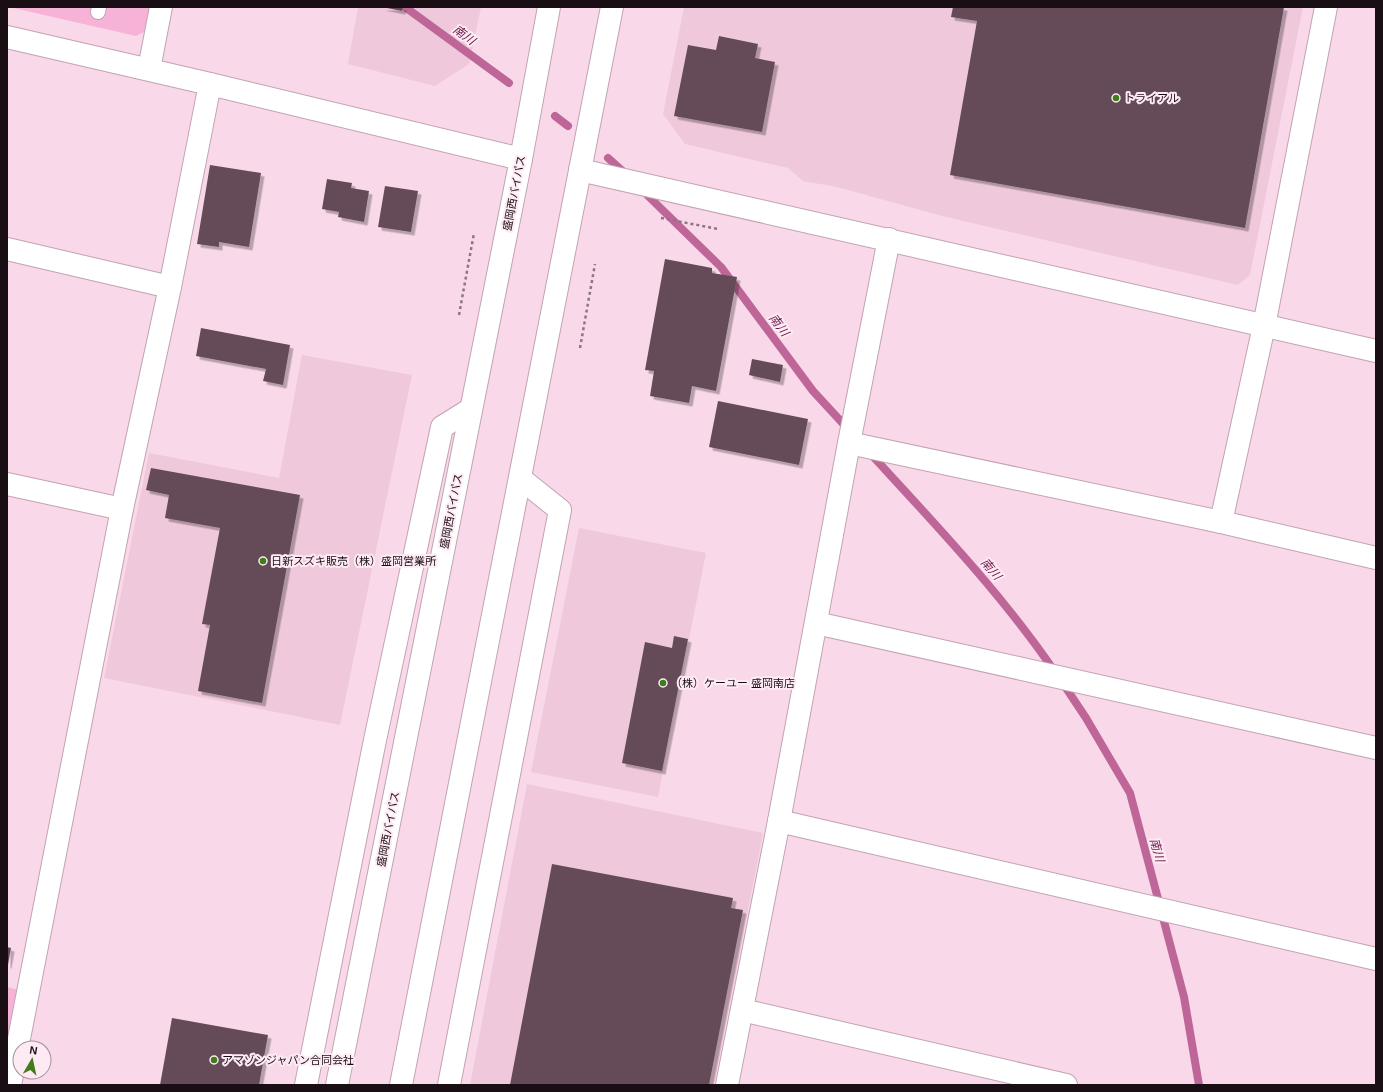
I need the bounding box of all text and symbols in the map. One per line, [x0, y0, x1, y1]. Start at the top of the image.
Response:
water label: 南川 [450, 22, 479, 49]
place label: トライアル [1124, 92, 1179, 104]
marker: トライアル [1111, 93, 1121, 103]
street label: 盛岡西バイパス [501, 154, 527, 232]
water label: 南川 [766, 311, 793, 340]
street label: 盛岡西バイパス [438, 472, 464, 550]
place label: 日新スズキ販売（株）盛岡営業所 [271, 555, 437, 567]
water label: 南川 [978, 555, 1005, 584]
marker: 日新スズキ販売（株）盛岡営業所 [258, 556, 268, 566]
place label: （株）ケーユー 盛岡南店 [671, 677, 795, 689]
marker: （株）ケーユー 盛岡南店 [658, 678, 668, 688]
street label: 盛岡西バイパス [375, 790, 401, 868]
water label: 南川 [1147, 837, 1167, 865]
north arrow [12, 1040, 52, 1080]
text: N [29, 1044, 38, 1057]
place label: アマゾンジャパン合同会社 [222, 1054, 354, 1066]
marker: アマゾンジャパン合同会社 [209, 1055, 219, 1065]

